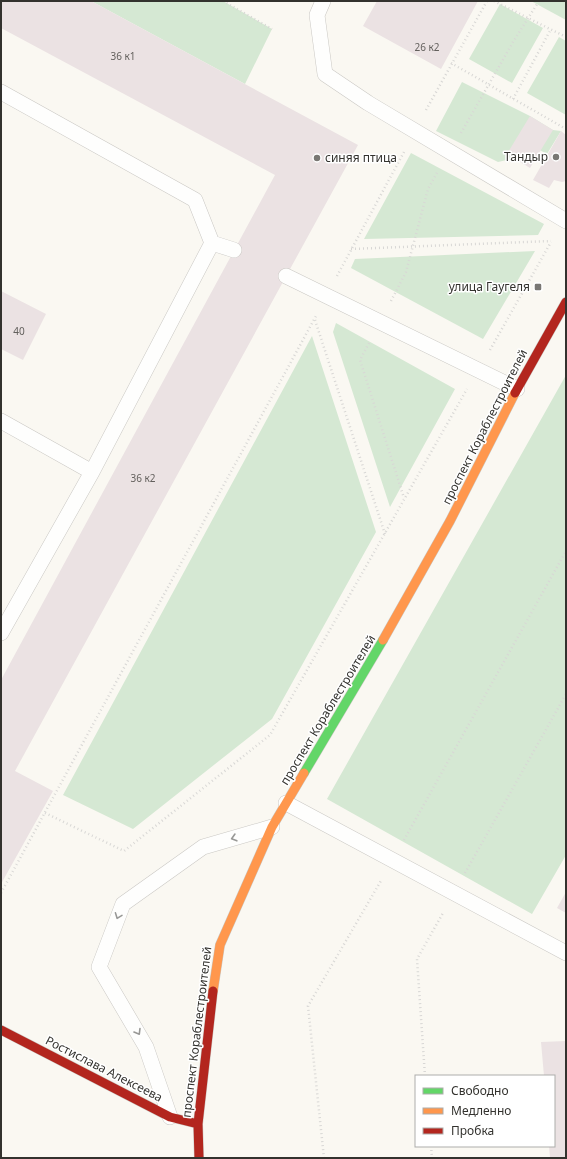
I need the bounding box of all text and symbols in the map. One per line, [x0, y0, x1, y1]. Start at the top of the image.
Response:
house number: 26 к2 [414, 40, 440, 54]
house number: 36 к1 [110, 49, 136, 63]
place label: Тандыр [504, 148, 548, 165]
place label: синяя птица [325, 149, 397, 166]
marker: Тандыр [551, 152, 561, 162]
marker: синяя птица [312, 153, 322, 163]
place label: улица Гаугеля [449, 278, 530, 295]
marker: улица Гаугеля [533, 282, 543, 292]
house number: 40 [13, 324, 25, 338]
street label: проспект Кораблестроителей [438, 346, 531, 507]
house number: 36 к2 [130, 471, 156, 485]
street label: проспект Кораблестроителей [276, 632, 379, 788]
one-way arrow [231, 833, 238, 842]
one-way arrow [115, 913, 123, 920]
street label: проспект Кораблестроителей [178, 945, 215, 1118]
one-way arrow [133, 1028, 140, 1035]
street label: Ростислава Алексеева [43, 1032, 166, 1105]
legend [415, 1075, 555, 1147]
text: Свободно [451, 1082, 509, 1099]
text: Медленно [451, 1102, 511, 1119]
text: Пробка [451, 1122, 494, 1139]

